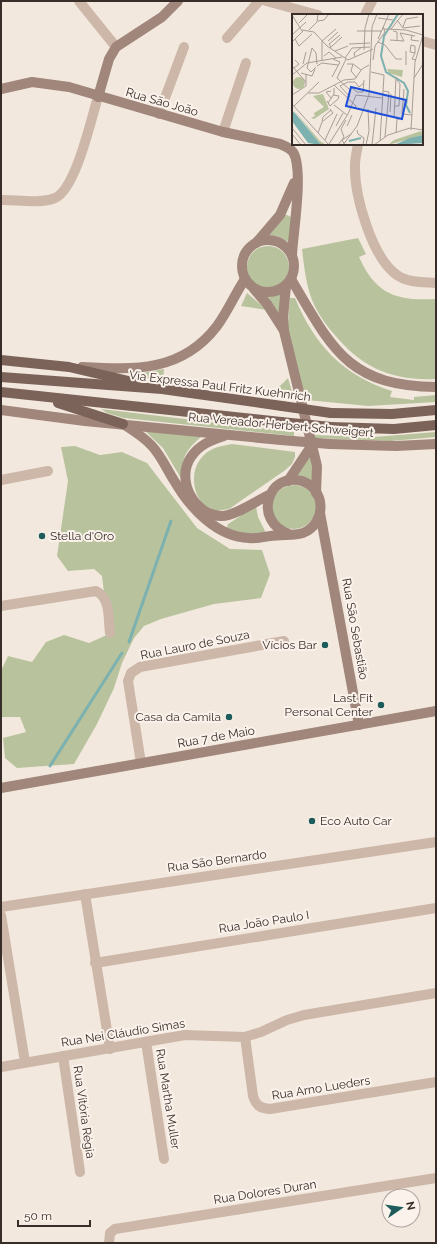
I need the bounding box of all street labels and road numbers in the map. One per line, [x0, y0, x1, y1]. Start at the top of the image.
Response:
street label: Rua São João [124, 85, 200, 119]
street label: Via Expressa Paul Fritz Kuehnrich [128, 368, 312, 404]
street label: Rua Vereador Herbert Schweigert [188, 410, 374, 440]
street label: Rua São Sebastião [339, 577, 371, 681]
street label: Rua Lauro de Souza [139, 628, 251, 662]
street label: Rua 7 de Maio [176, 723, 256, 751]
street label: Rua São Bernardo [167, 847, 267, 875]
street label: Rua João Paulo I [218, 908, 310, 936]
street label: Rua Nei Cláudio Simas [60, 1016, 186, 1050]
street label: Rua Martha Muller [153, 1048, 183, 1151]
street label: Rua Vitória Régia [71, 1065, 97, 1159]
street label: Rua Arno Lueders [271, 1073, 371, 1103]
street label: Rua Dolores Duran [213, 1177, 317, 1207]

